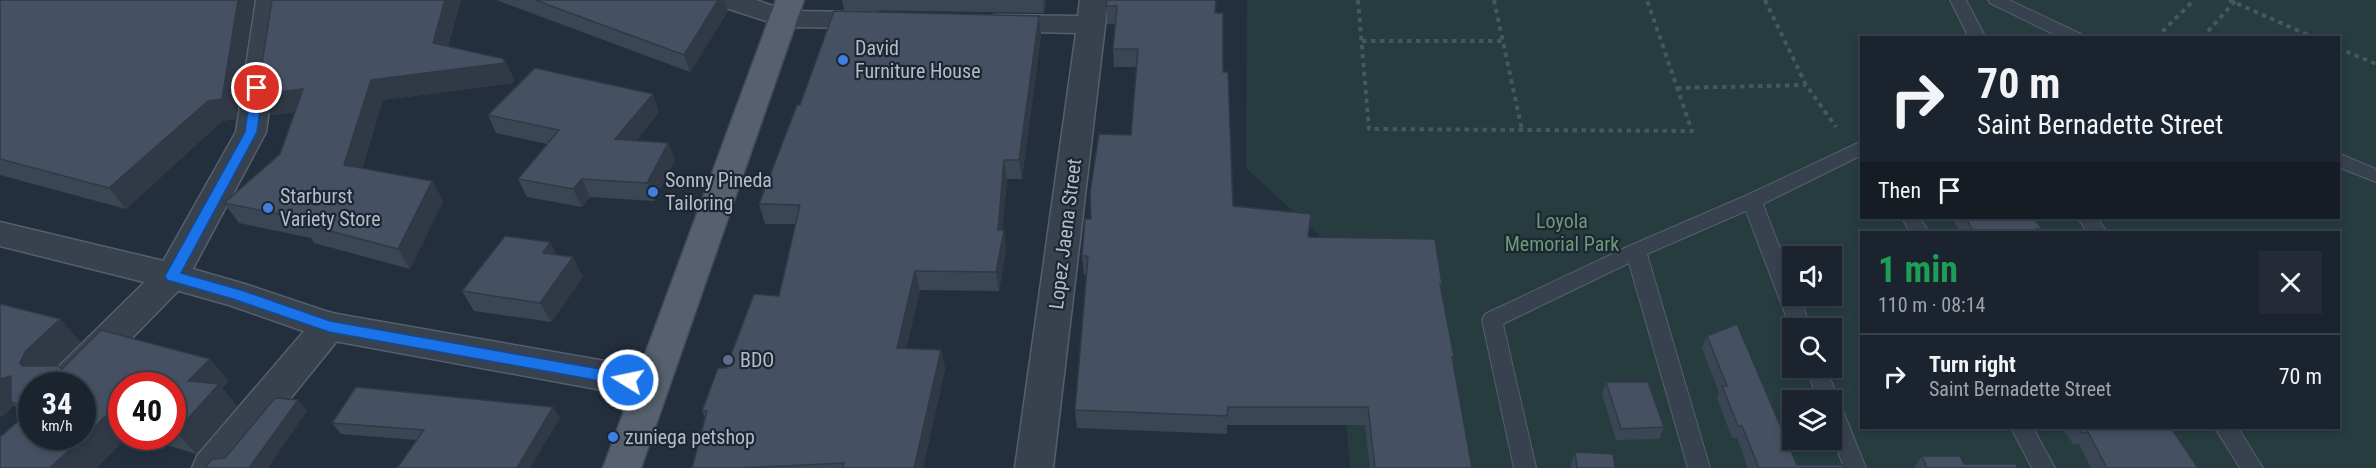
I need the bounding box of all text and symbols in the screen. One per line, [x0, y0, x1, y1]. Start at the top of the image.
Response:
place label: David Furniture House [855, 36, 981, 83]
marker: David Furniture House [836, 53, 850, 67]
text: 70 m [1977, 59, 2060, 108]
icon: right [1878, 60, 1956, 138]
pin [231, 62, 282, 113]
icon: arrive [240, 71, 273, 104]
text: Saint Bernadette Street [1977, 109, 2223, 141]
street label: Lopez Jaena Street [1044, 157, 1086, 311]
place label: Sonny Pineda Tailoring [665, 168, 772, 215]
icon: arrive [1933, 174, 1966, 207]
text: Then [1878, 178, 1921, 203]
place label: Starburst Variety Store [280, 184, 381, 231]
marker: Sonny Pineda Tailoring [646, 185, 660, 199]
marker: Starburst Variety Store [261, 201, 275, 215]
park label: Loyola Memorial Park [1505, 209, 1619, 256]
map controls [1782, 246, 1842, 450]
button: sound [1782, 246, 1842, 306]
text: 1 min [1878, 249, 1958, 291]
button: close [2259, 251, 2322, 314]
text: 110 m · 08:14 [1878, 293, 1985, 317]
button: search [1782, 318, 1842, 378]
position arrow [596, 348, 660, 412]
place label: BDO [740, 348, 774, 372]
text: Turn right [1929, 352, 2016, 377]
marker: BDO [721, 353, 735, 367]
icon: right [1878, 360, 1911, 393]
text: 70 m [2279, 364, 2322, 389]
speed limit sign: 40 [108, 372, 186, 450]
text: Saint Bernadette Street [1929, 377, 2111, 401]
text: 34 [42, 386, 72, 421]
button: layers [1782, 390, 1842, 450]
text: km/h [42, 417, 72, 435]
place label: zuniega petshop [625, 425, 755, 449]
marker: zuniega petshop [606, 430, 620, 444]

